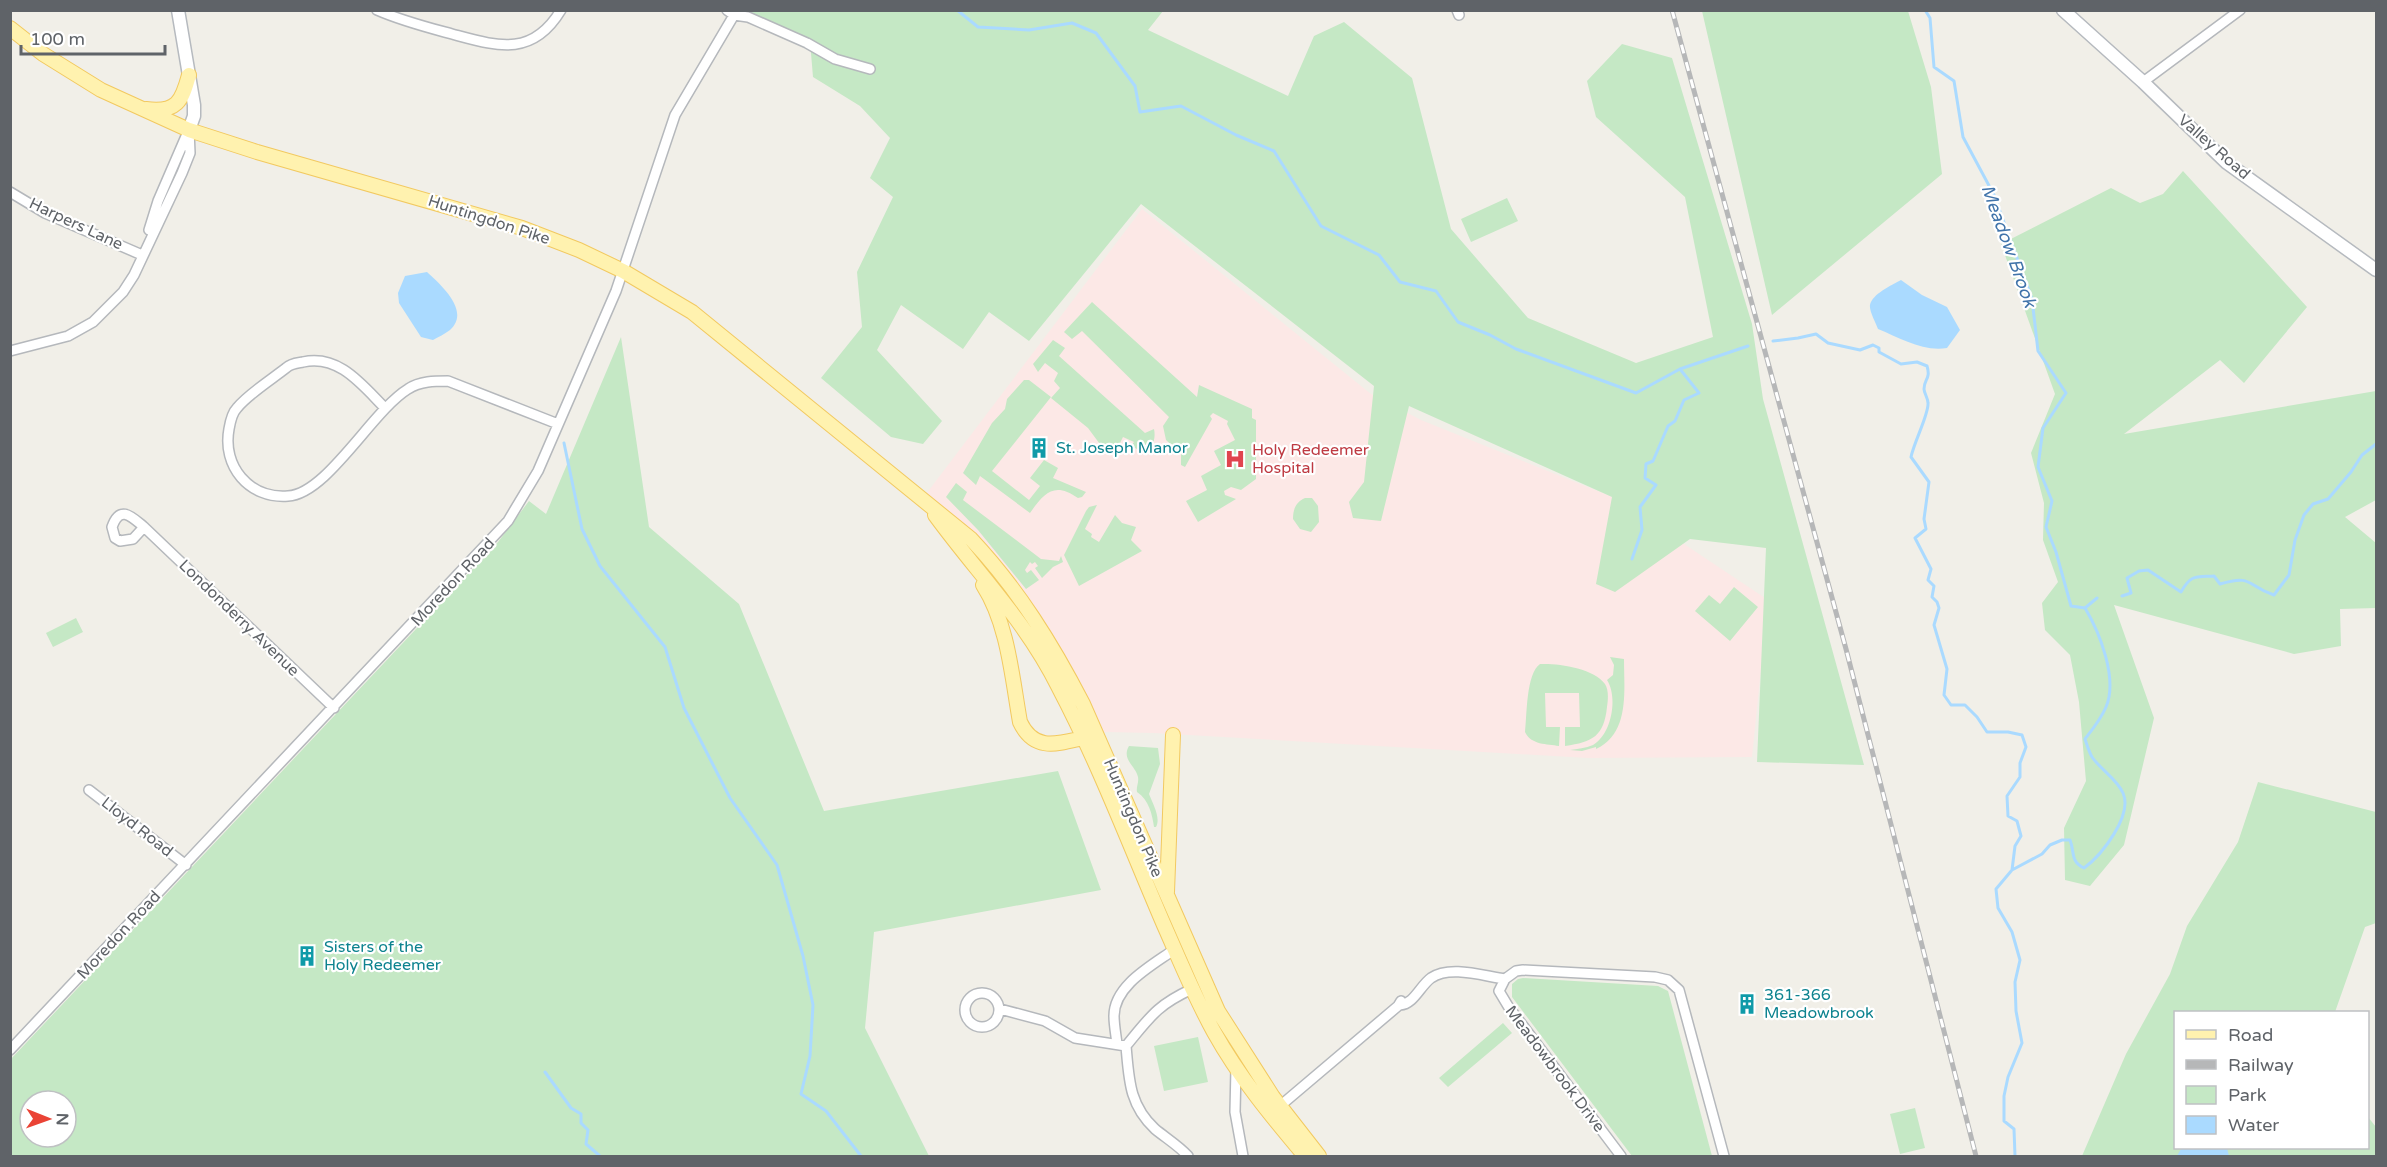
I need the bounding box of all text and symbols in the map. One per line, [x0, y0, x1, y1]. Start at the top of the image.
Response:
scale bar [21, 18, 165, 56]
text: 100 m [30, 28, 85, 50]
street label: Valley Road [2174, 110, 2254, 184]
water label: Meadow Brook [1977, 182, 2042, 312]
street label: Huntingdon Pike [425, 191, 553, 249]
street label: Harpers Lane [26, 194, 126, 254]
building icon: St. Joseph Manor [1027, 436, 1051, 460]
place label: St. Joseph Manor [1056, 438, 1189, 458]
place label: Holy Redeemer Hospital [1252, 440, 1370, 478]
hospital icon: Holy Redeemer Hospital [1223, 447, 1247, 471]
street label: Moredon Road [407, 534, 499, 630]
street label: Londonderry Avenue [175, 555, 303, 681]
street label: Huntingdon Pike [1099, 756, 1167, 880]
street label: Lloyd Road [97, 793, 177, 861]
street label: Moredon Road [73, 887, 165, 983]
place label: Sisters of the Holy Redeemer [324, 937, 442, 975]
building icon: Sisters of the Holy Redeemer [295, 944, 319, 968]
place label: 361-366 Meadowbrook [1764, 985, 1874, 1023]
building icon: 361-366 Meadowbrook [1735, 992, 1759, 1016]
street label: Meadowbrook Drive [1501, 1002, 1609, 1136]
legend [2174, 1011, 2369, 1149]
text: Road [2228, 1024, 2273, 1046]
text: Railway [2228, 1054, 2294, 1076]
text: Park [2228, 1084, 2267, 1106]
north arrow [18, 1089, 78, 1149]
text: N [52, 1113, 72, 1126]
text: Water [2228, 1114, 2279, 1136]

